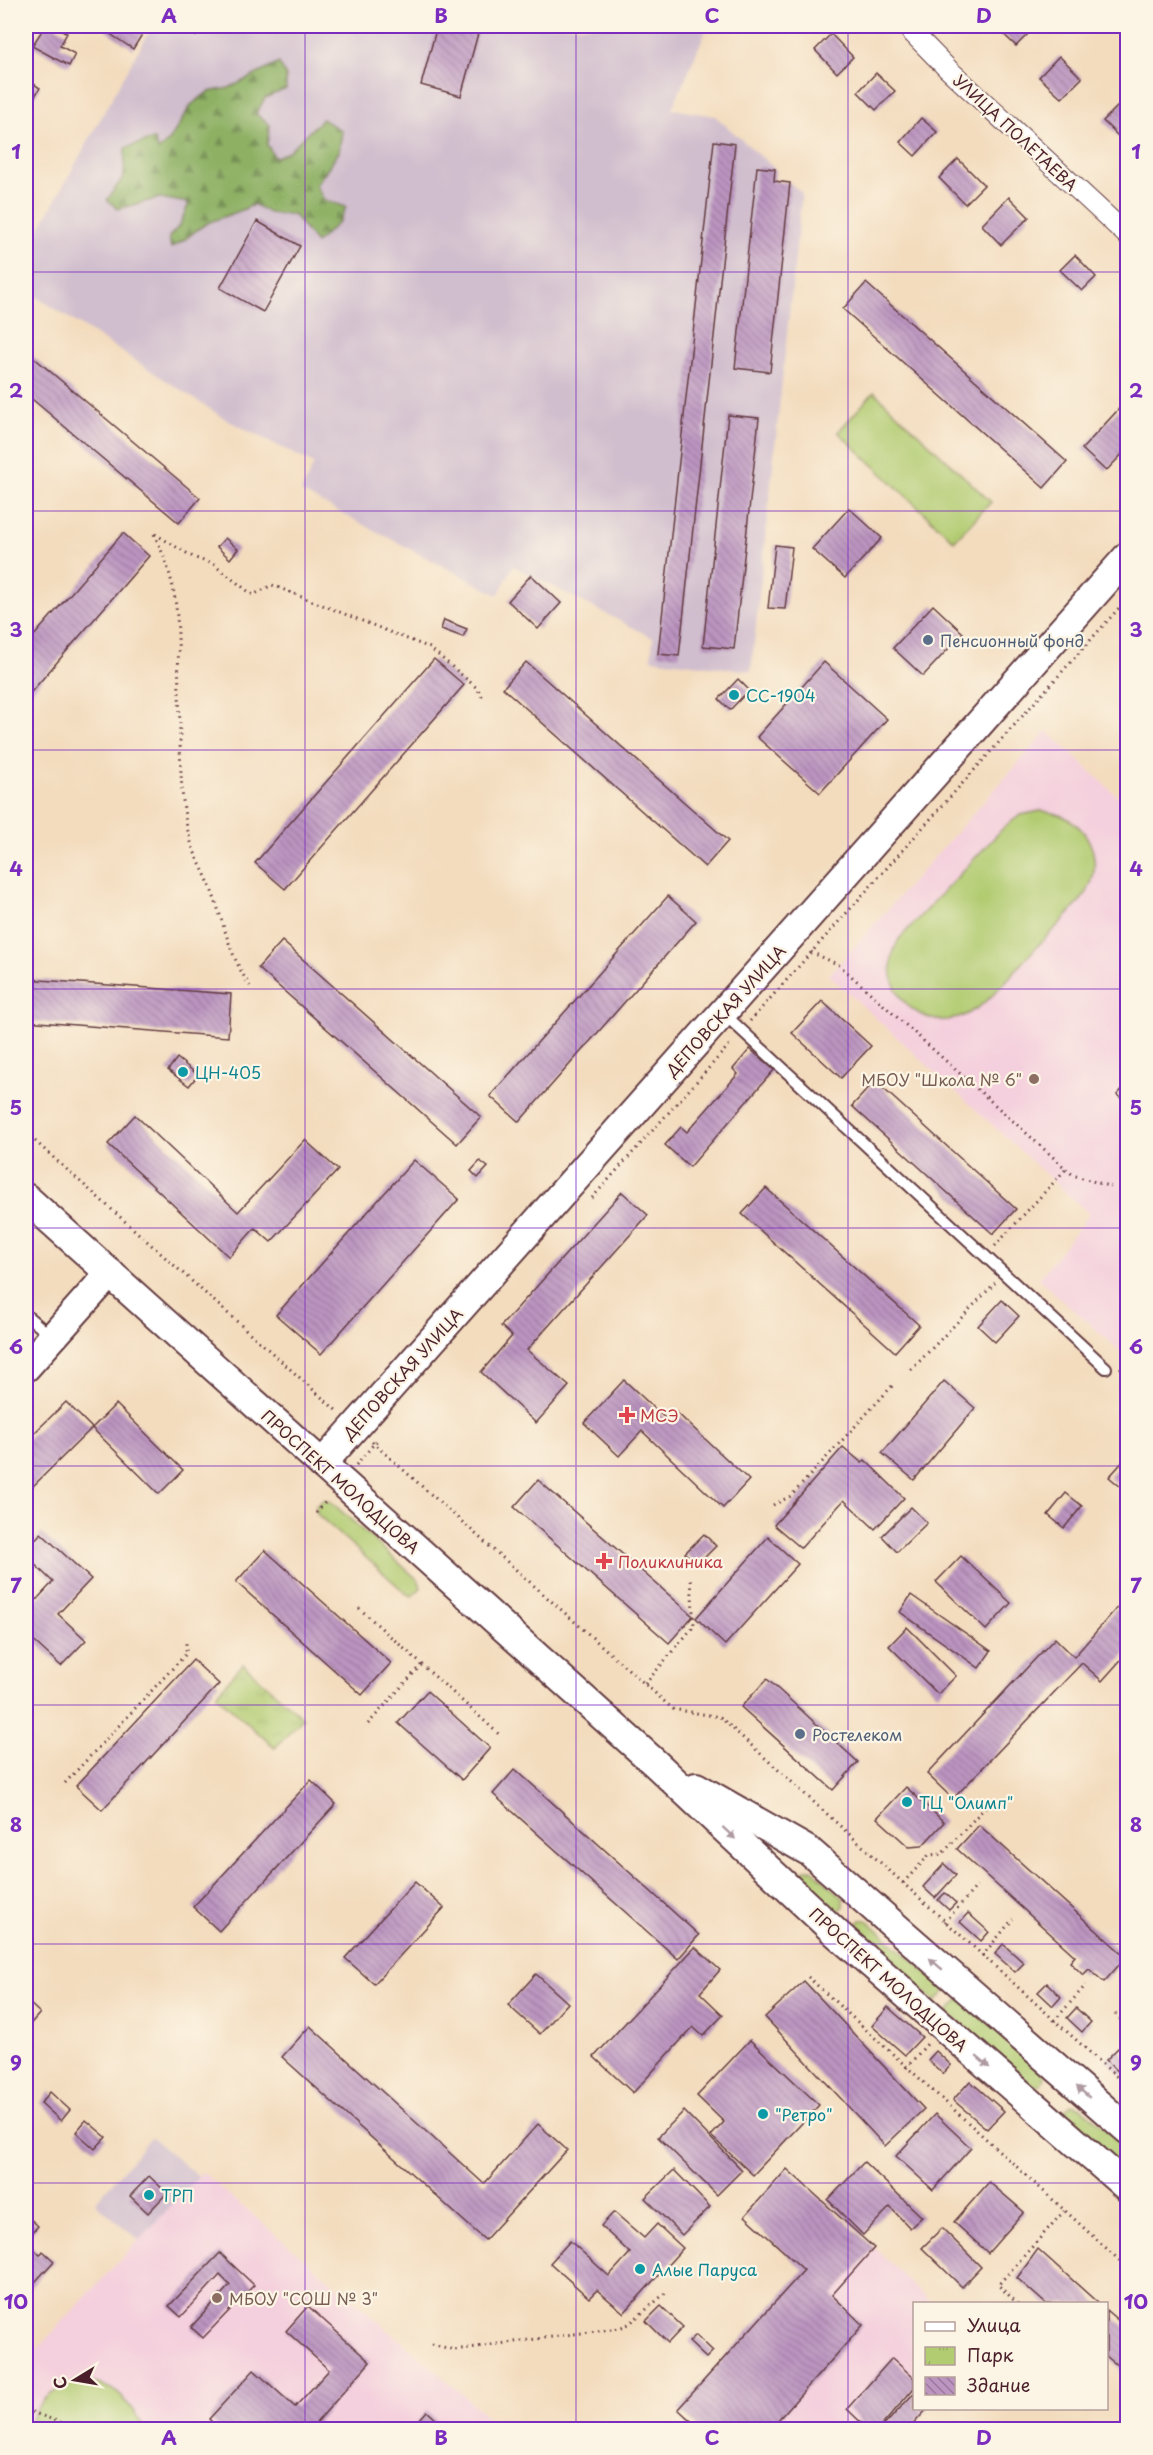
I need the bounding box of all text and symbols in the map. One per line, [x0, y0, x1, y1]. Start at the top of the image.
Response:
text: A [161, 0, 177, 30]
text: B [434, 0, 448, 30]
text: C [704, 0, 720, 30]
text: D [976, 0, 992, 30]
street label: УЛИЦА ПОЛЕТАЕВА [949, 68, 1084, 196]
text: 1 [11, 136, 21, 166]
text: 1 [1131, 136, 1141, 166]
text: 2 [9, 375, 23, 405]
text: 2 [1129, 375, 1143, 405]
text: 3 [9, 614, 23, 644]
text: 3 [1129, 614, 1143, 644]
place label: Пенсионный фонд [940, 628, 1084, 652]
marker: Пенсионный фонд [921, 633, 935, 647]
place label: СС-1904 [746, 683, 816, 707]
marker: СС-1904 [727, 688, 741, 702]
text: 4 [9, 853, 23, 883]
text: 4 [1129, 853, 1143, 883]
street label: ДЕПОВСКАЯ УЛИЦА [659, 939, 791, 1082]
place label: ЦН-405 [195, 1060, 261, 1084]
marker: ЦН-405 [176, 1065, 190, 1079]
place label: МБОУ "Школа № 6" [861, 1067, 1022, 1091]
marker: МБОУ "Школа № 6" [1027, 1072, 1041, 1086]
text: 5 [10, 1092, 22, 1122]
text: 5 [1130, 1092, 1142, 1122]
street label: ДЕПОВСКАЯ УЛИЦА [336, 1302, 468, 1445]
text: 6 [9, 1331, 23, 1361]
text: 6 [1129, 1331, 1143, 1361]
street label: ПРОСПЕКТ МОЛОДЦОВА [257, 1403, 426, 1559]
place label: МСЭ [640, 1403, 678, 1427]
marker: МСЭ [618, 1406, 636, 1424]
place label: Поликлиника [618, 1549, 723, 1573]
marker: Поликлиника [595, 1552, 613, 1570]
text: 7 [10, 1570, 22, 1600]
text: 7 [1130, 1570, 1142, 1600]
place label: Ростелеком [812, 1722, 902, 1746]
marker: Ростелеком [793, 1727, 807, 1741]
place label: ТЦ "Олимп" [919, 1790, 1013, 1814]
marker: ТЦ "Олимп" [900, 1795, 914, 1809]
text: 8 [10, 1809, 22, 1839]
text: 8 [1130, 1809, 1142, 1839]
one-way arrow [721, 1826, 736, 1839]
street label: ПРОСПЕКТ МОЛОДЦОВА [805, 1901, 974, 2057]
one-way arrow [929, 1958, 944, 1971]
text: 9 [10, 2047, 22, 2077]
text: 9 [1130, 2047, 1142, 2077]
one-way arrow [975, 2055, 990, 2068]
one-way arrow [1076, 2086, 1091, 2099]
place label: "Ретро" [775, 2102, 833, 2126]
marker: "Ретро" [756, 2107, 770, 2121]
place label: ТРП [161, 2183, 194, 2207]
marker: ТРП [142, 2188, 156, 2202]
place label: Алые Паруса [652, 2257, 757, 2281]
marker: Алые Паруса [633, 2262, 647, 2276]
text: 10 [4, 2286, 28, 2316]
place label: МБОУ "СОШ № 3" [229, 2286, 378, 2310]
text: 10 [1124, 2286, 1148, 2316]
marker: МБОУ "СОШ № 3" [210, 2291, 224, 2305]
legend [913, 2302, 1108, 2410]
text: Улица [967, 2311, 1021, 2338]
text: Парк [967, 2341, 1014, 2368]
north arrow [45, 2350, 105, 2410]
text: Здание [967, 2371, 1030, 2398]
text: С [46, 2375, 72, 2391]
text: A [161, 2422, 177, 2452]
text: B [434, 2422, 448, 2452]
text: C [704, 2422, 720, 2452]
text: D [976, 2422, 992, 2452]

